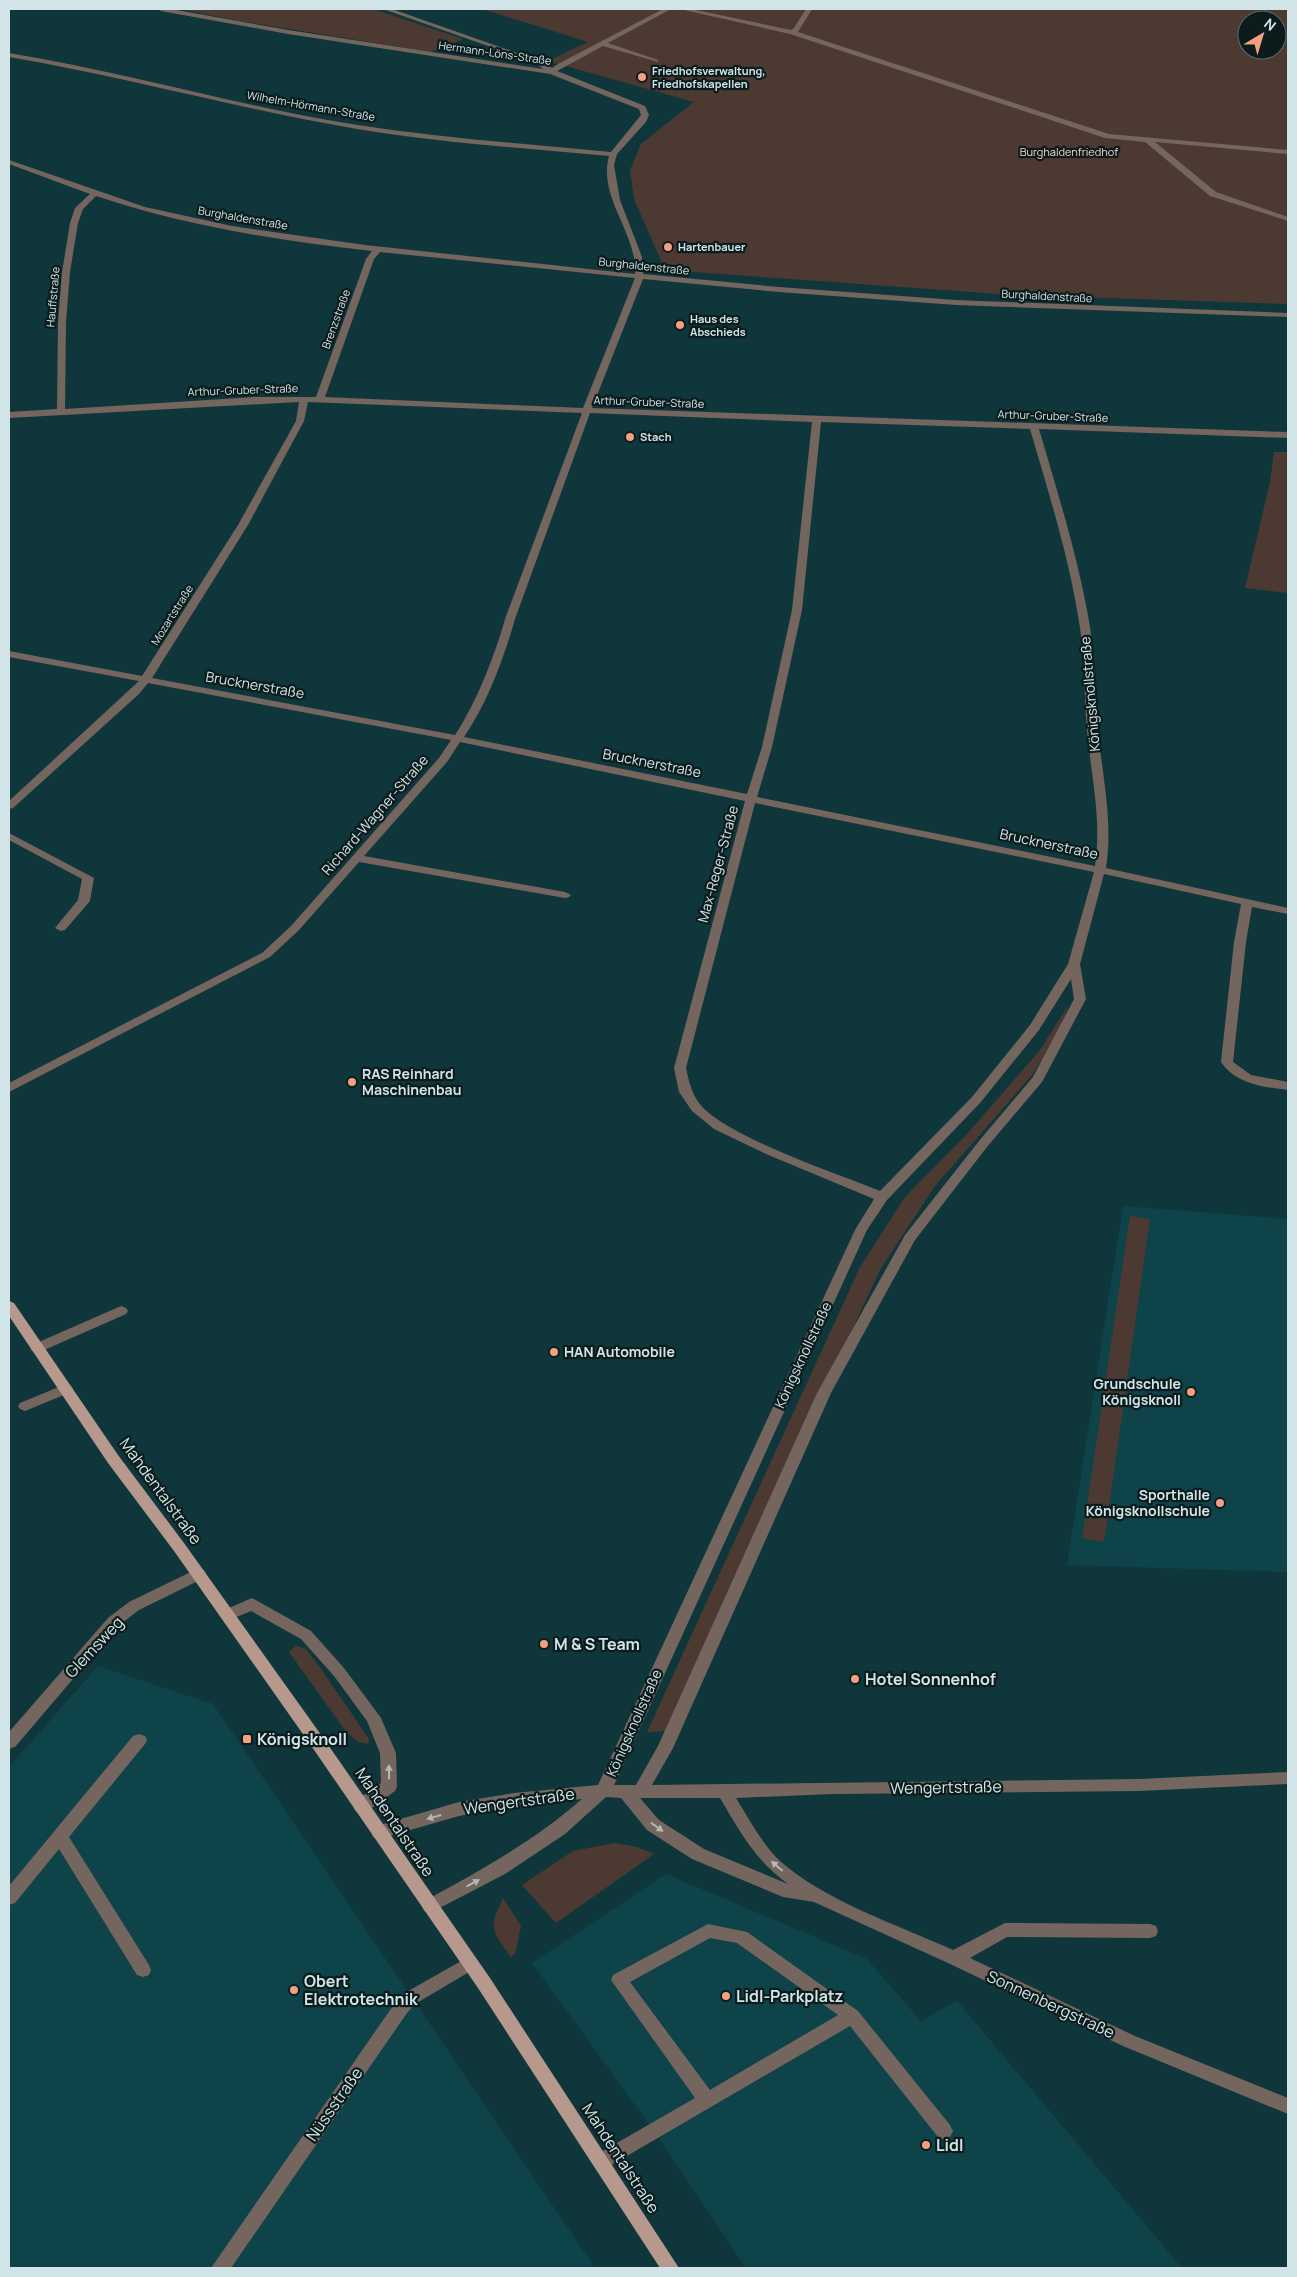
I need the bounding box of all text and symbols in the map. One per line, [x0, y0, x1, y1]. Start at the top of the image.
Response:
north arrow [1237, 10, 1287, 60]
text: N [1260, 14, 1280, 35]
street label: Hermann-Löns-Straße [437, 37, 553, 68]
place label: Friedhofsverwaltung, Friedhofskapellen [652, 63, 766, 91]
marker: Friedhofsverwaltung, Friedhofskapellen [636, 71, 648, 83]
street label: Wilhelm-Hörmann-Straße [246, 87, 377, 124]
park label: Burghaldenfriedhof [1020, 144, 1118, 159]
street label: Burghaldenstraße [197, 202, 290, 233]
place label: Hartenbauer [678, 239, 746, 254]
marker: Hartenbauer [662, 241, 674, 253]
street label: Burghaldenstraße [598, 253, 691, 278]
street label: Hauffstraße [42, 266, 63, 328]
street label: Brenzstraße [318, 286, 353, 351]
street label: Burghaldenstraße [1001, 286, 1093, 305]
place label: Haus des Abschieds [690, 311, 746, 339]
marker: Haus des Abschieds [674, 319, 686, 331]
street label: Arthur-Gruber-Straße [187, 380, 299, 399]
street label: Arthur-Gruber-Straße [593, 392, 705, 411]
street label: Arthur-Gruber-Straße [997, 406, 1109, 425]
place label: Stach [640, 429, 672, 444]
marker: Stach [624, 431, 636, 443]
street label: Mozartstraße [147, 581, 196, 648]
street label: Königsknollstraße [1075, 636, 1104, 752]
street label: Brucknerstraße [204, 666, 306, 703]
street label: Brucknerstraße [601, 744, 703, 781]
street label: Richard-Wagner-Straße [317, 750, 432, 879]
street label: Max-Reger-Straße [693, 803, 742, 925]
street label: Brucknerstraße [998, 824, 1100, 863]
place label: RAS Reinhard Maschinenbau [362, 1064, 461, 1099]
marker: RAS Reinhard Maschinenbau [346, 1076, 358, 1088]
street label: Königsknollstraße [770, 1298, 836, 1411]
place label: HAN Automobile [564, 1342, 675, 1361]
marker: HAN Automobile [548, 1346, 560, 1358]
place label: Grundschule Königsknoll [1094, 1374, 1181, 1409]
marker: Grundschule Königsknoll [1185, 1386, 1197, 1398]
street label: Mahdentalstraße [115, 1433, 207, 1549]
place label: Sporthalle Königsknollschule [1086, 1485, 1210, 1520]
marker: Sporthalle Königsknollschule [1214, 1497, 1226, 1509]
street label: Glemsweg [60, 1612, 128, 1682]
place label: M & S Team [554, 1633, 640, 1655]
marker: M & S Team [538, 1638, 550, 1650]
street label: Königsknollstraße [601, 1666, 666, 1779]
place label: Hotel Sonnenhof [865, 1668, 996, 1690]
marker: Hotel Sonnenhof [849, 1673, 861, 1685]
place label: Königsknoll [257, 1728, 347, 1750]
marker: Königsknoll [241, 1733, 253, 1745]
street label: Mahdentalstraße [350, 1763, 440, 1881]
one-way arrow [385, 1764, 393, 1780]
street label: Wengertstraße [890, 1775, 1002, 1799]
street label: Wengertstraße [462, 1782, 576, 1820]
one-way arrow [426, 1813, 441, 1821]
one-way arrow [650, 1822, 664, 1832]
one-way arrow [771, 1861, 784, 1872]
one-way arrow [466, 1879, 480, 1887]
street label: Sonnenbergstraße [983, 1965, 1119, 2043]
place label: Obert Elektrotechnik [304, 1970, 418, 2010]
marker: Obert Elektrotechnik [288, 1984, 300, 1996]
place label: Lidl-Parkplatz [736, 1985, 843, 2007]
marker: Lidl-Parkplatz [720, 1990, 732, 2002]
street label: Nüssstraße [301, 2063, 367, 2145]
street label: Mahdentalstraße [577, 2099, 665, 2217]
place label: Lidl [936, 2134, 963, 2156]
marker: Lidl [920, 2139, 932, 2151]

